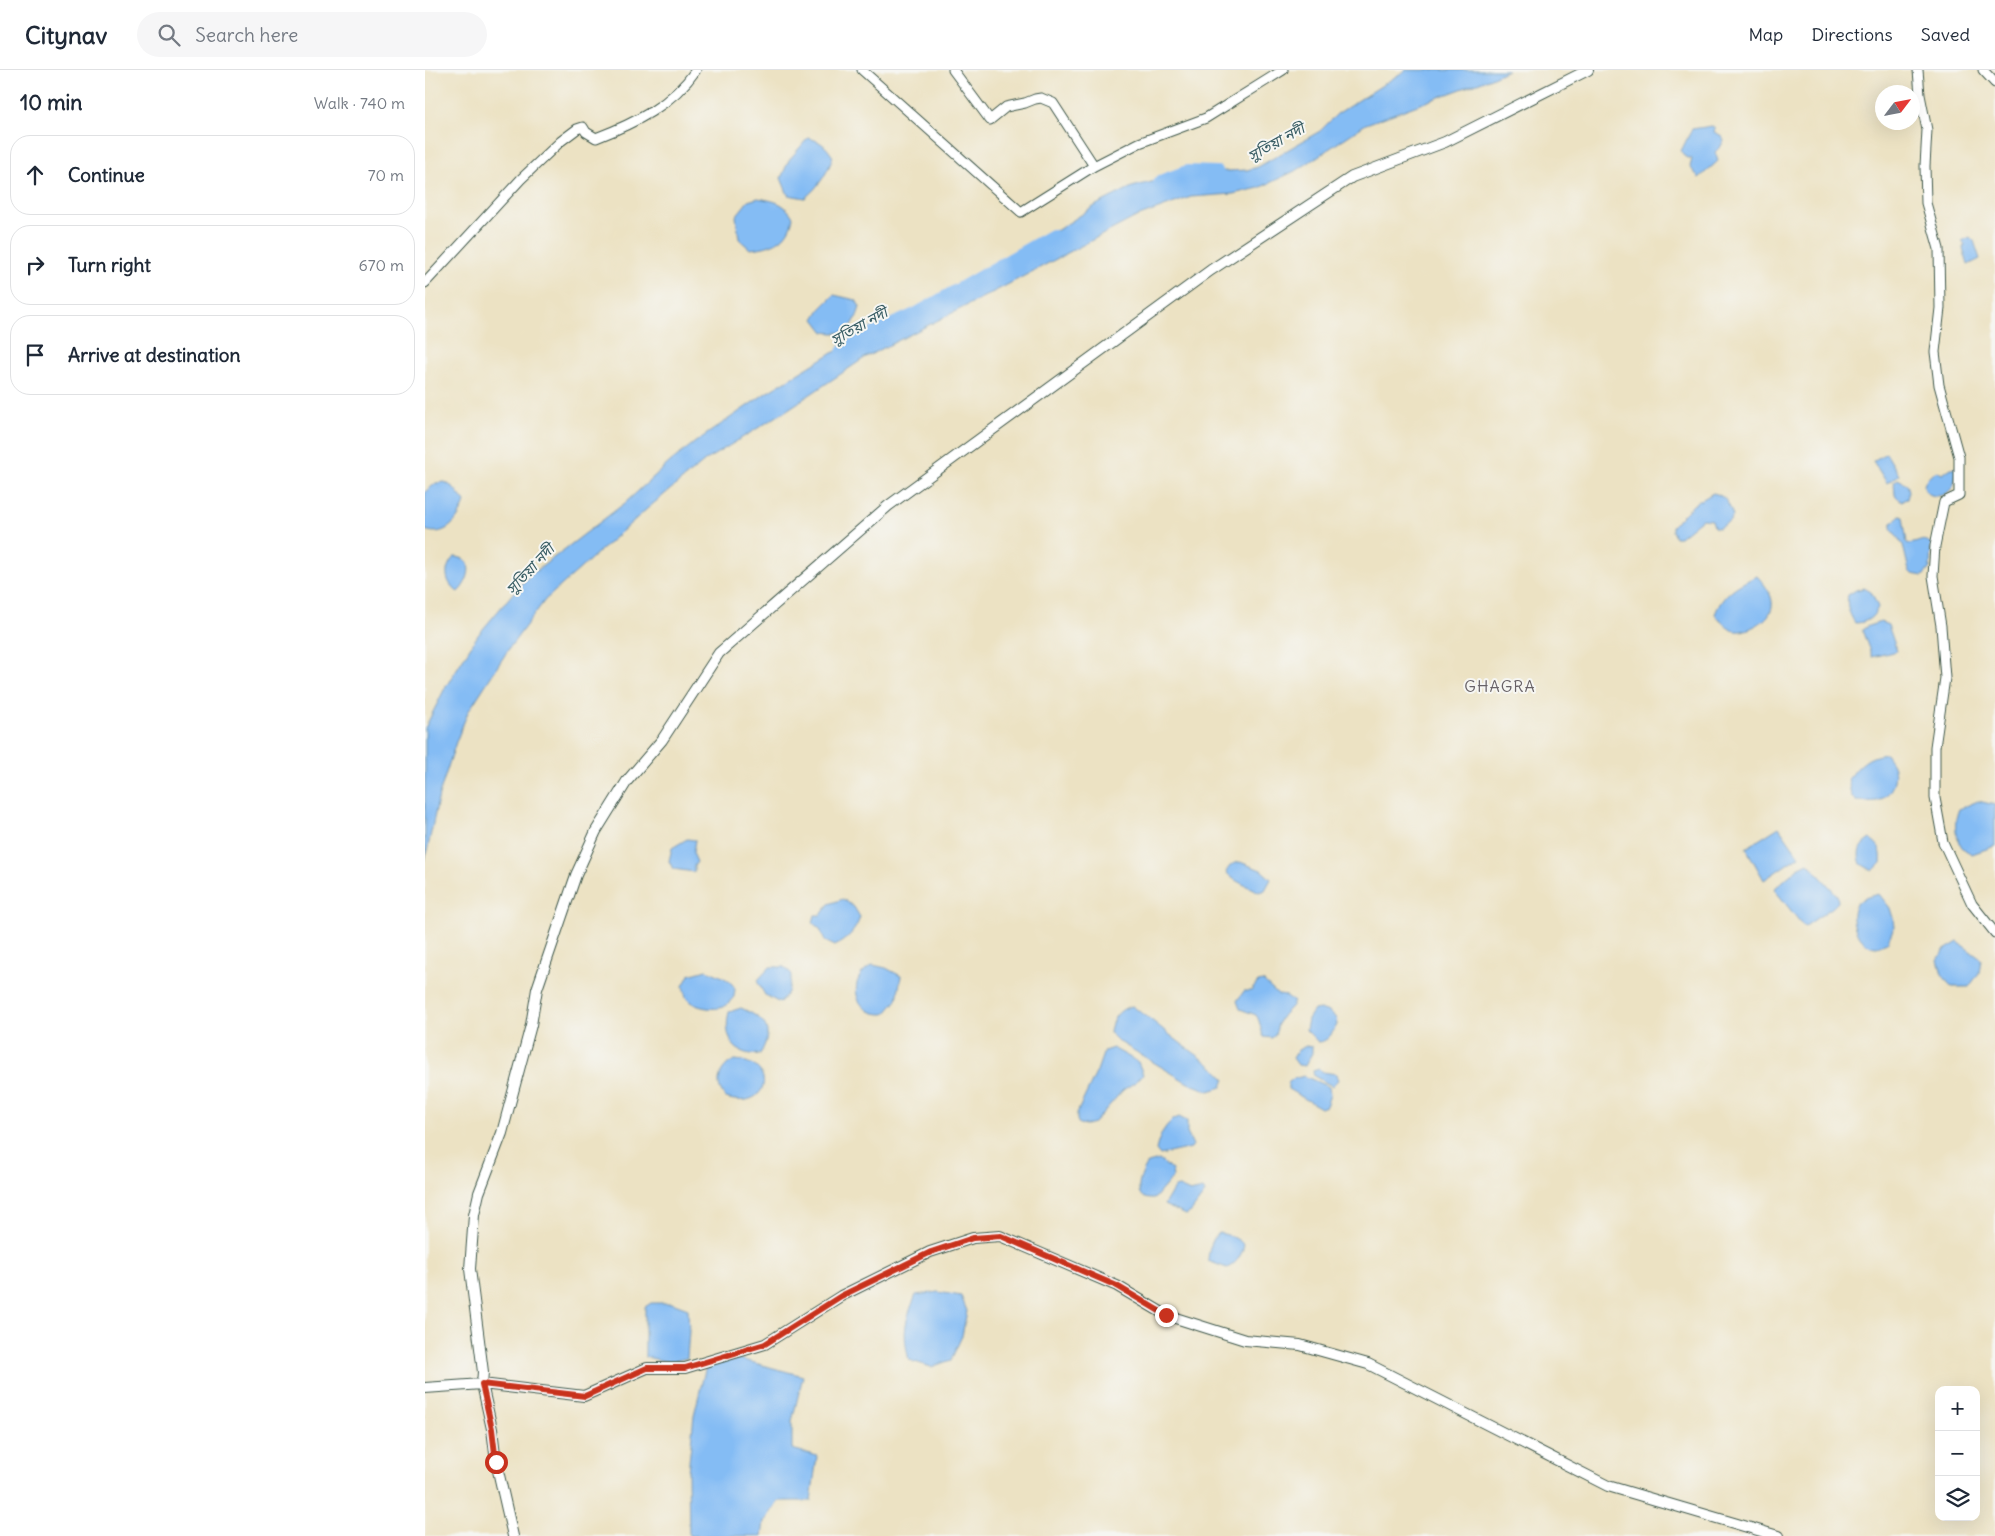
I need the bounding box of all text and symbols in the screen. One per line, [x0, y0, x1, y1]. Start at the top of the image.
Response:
search box [137, 12, 487, 57]
text: Citynav [25, 20, 107, 50]
icon: search [155, 21, 183, 49]
text: Search here [195, 23, 298, 47]
text: Map [1748, 23, 1783, 46]
text: Directions [1811, 23, 1893, 46]
text: Saved [1921, 23, 1970, 46]
north arrow [1875, 85, 1920, 130]
text: 10 min [20, 89, 82, 116]
text: Walk · 740 m [314, 93, 405, 113]
water label: সুতিয়া নদী [1244, 117, 1310, 165]
icon: ahead [21, 161, 49, 189]
text: Continue [68, 163, 145, 187]
text: 70 m [368, 165, 404, 185]
icon: right [21, 251, 49, 279]
text: Turn right [68, 253, 151, 277]
text: 670 m [359, 255, 404, 275]
water label: সুতিয়া নদী [827, 301, 893, 349]
icon: arrive [21, 341, 49, 369]
text: Arrive at destination [68, 343, 241, 367]
water label: সুতিয়া নদী [502, 538, 560, 598]
district label: GHAGRA [1464, 676, 1536, 696]
route end [1155, 1304, 1178, 1327]
map controls [1935, 1386, 1980, 1521]
button: + [1935, 1386, 1980, 1431]
button: − [1935, 1431, 1980, 1476]
route start [485, 1451, 508, 1474]
button: layers [1935, 1476, 1980, 1521]

